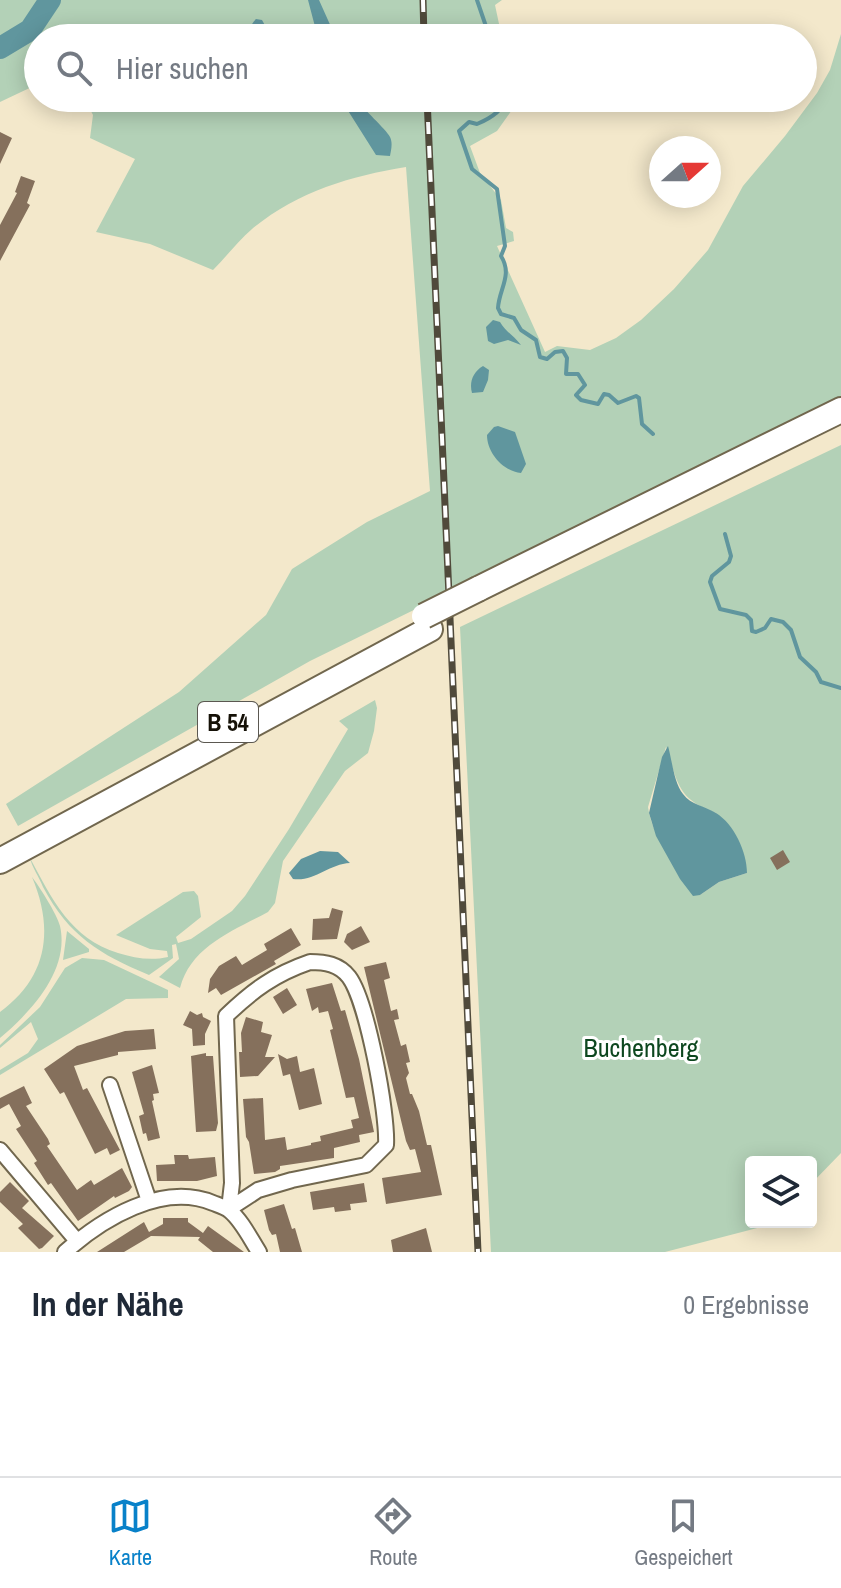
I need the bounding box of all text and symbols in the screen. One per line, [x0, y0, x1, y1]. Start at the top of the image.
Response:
search box [24, 24, 817, 112]
icon: search [52, 46, 96, 90]
text: Hier suchen [116, 48, 249, 88]
north arrow [649, 136, 721, 208]
road number: B 54 [198, 702, 258, 742]
park label: Buchenberg [584, 1030, 699, 1065]
map controls [745, 1156, 817, 1228]
button: layers [745, 1156, 817, 1228]
text: In der Nähe [32, 1281, 184, 1327]
text: 0 Ergebnisse [683, 1287, 809, 1322]
tab: Karte [108, 1494, 152, 1572]
tab: Route [369, 1494, 417, 1572]
tab: Gespeichert [634, 1494, 733, 1572]

